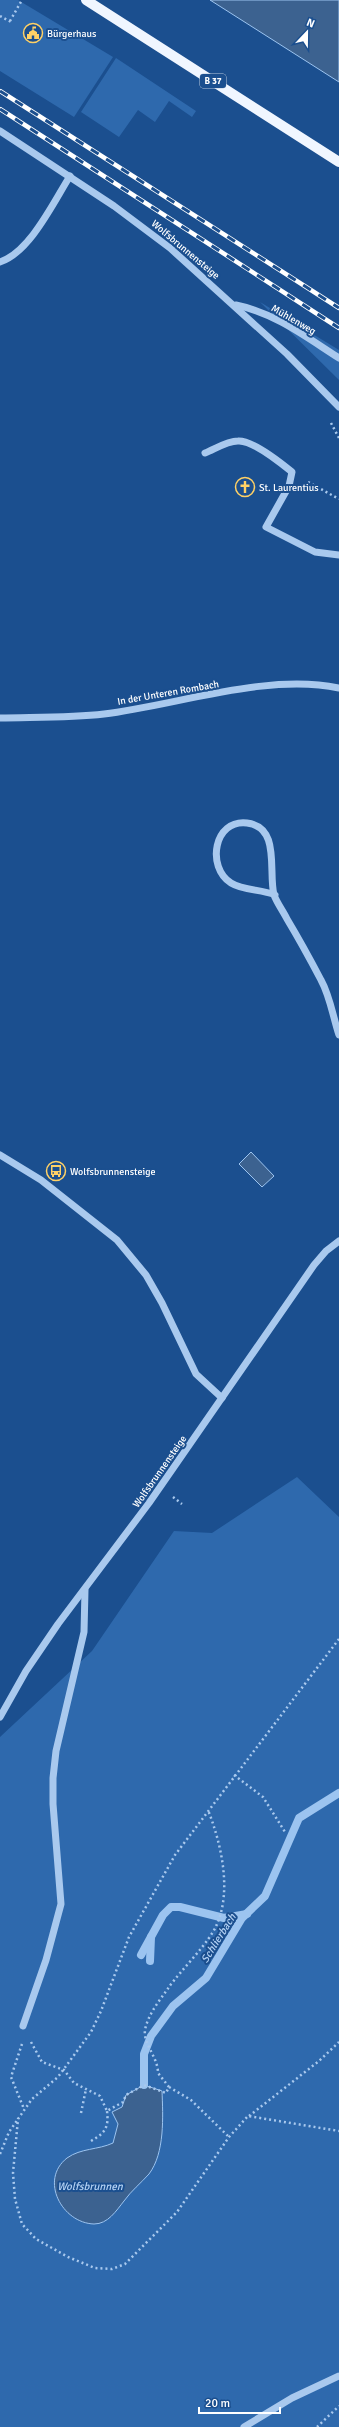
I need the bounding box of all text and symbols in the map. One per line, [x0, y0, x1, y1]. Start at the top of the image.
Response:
north arrow [287, 12, 327, 52]
text: N [305, 16, 317, 31]
public building icon: Bürgerhaus [22, 22, 44, 44]
place label: Bürgerhaus [47, 28, 97, 40]
road number: B 37 [200, 74, 226, 88]
street label: Wolfsbrunnensteige [149, 218, 222, 282]
street label: Mühlenweg [269, 302, 318, 337]
church icon: St. Laurentius [234, 476, 256, 498]
place label: St. Laurentius [259, 482, 319, 494]
street label: In der Unteren Rombach [116, 678, 220, 708]
bus stop icon: Wolfsbrunnensteige [45, 1160, 67, 1182]
place label: Wolfsbrunnensteige [70, 1166, 155, 1178]
street label: Wolfsbrunnensteige [130, 1433, 189, 1510]
water label: Schlierbach [198, 1910, 239, 1965]
water label: Wolfsbrunnen [57, 2180, 124, 2193]
scale bar [199, 2389, 280, 2415]
text: 20 m [205, 2396, 230, 2411]

